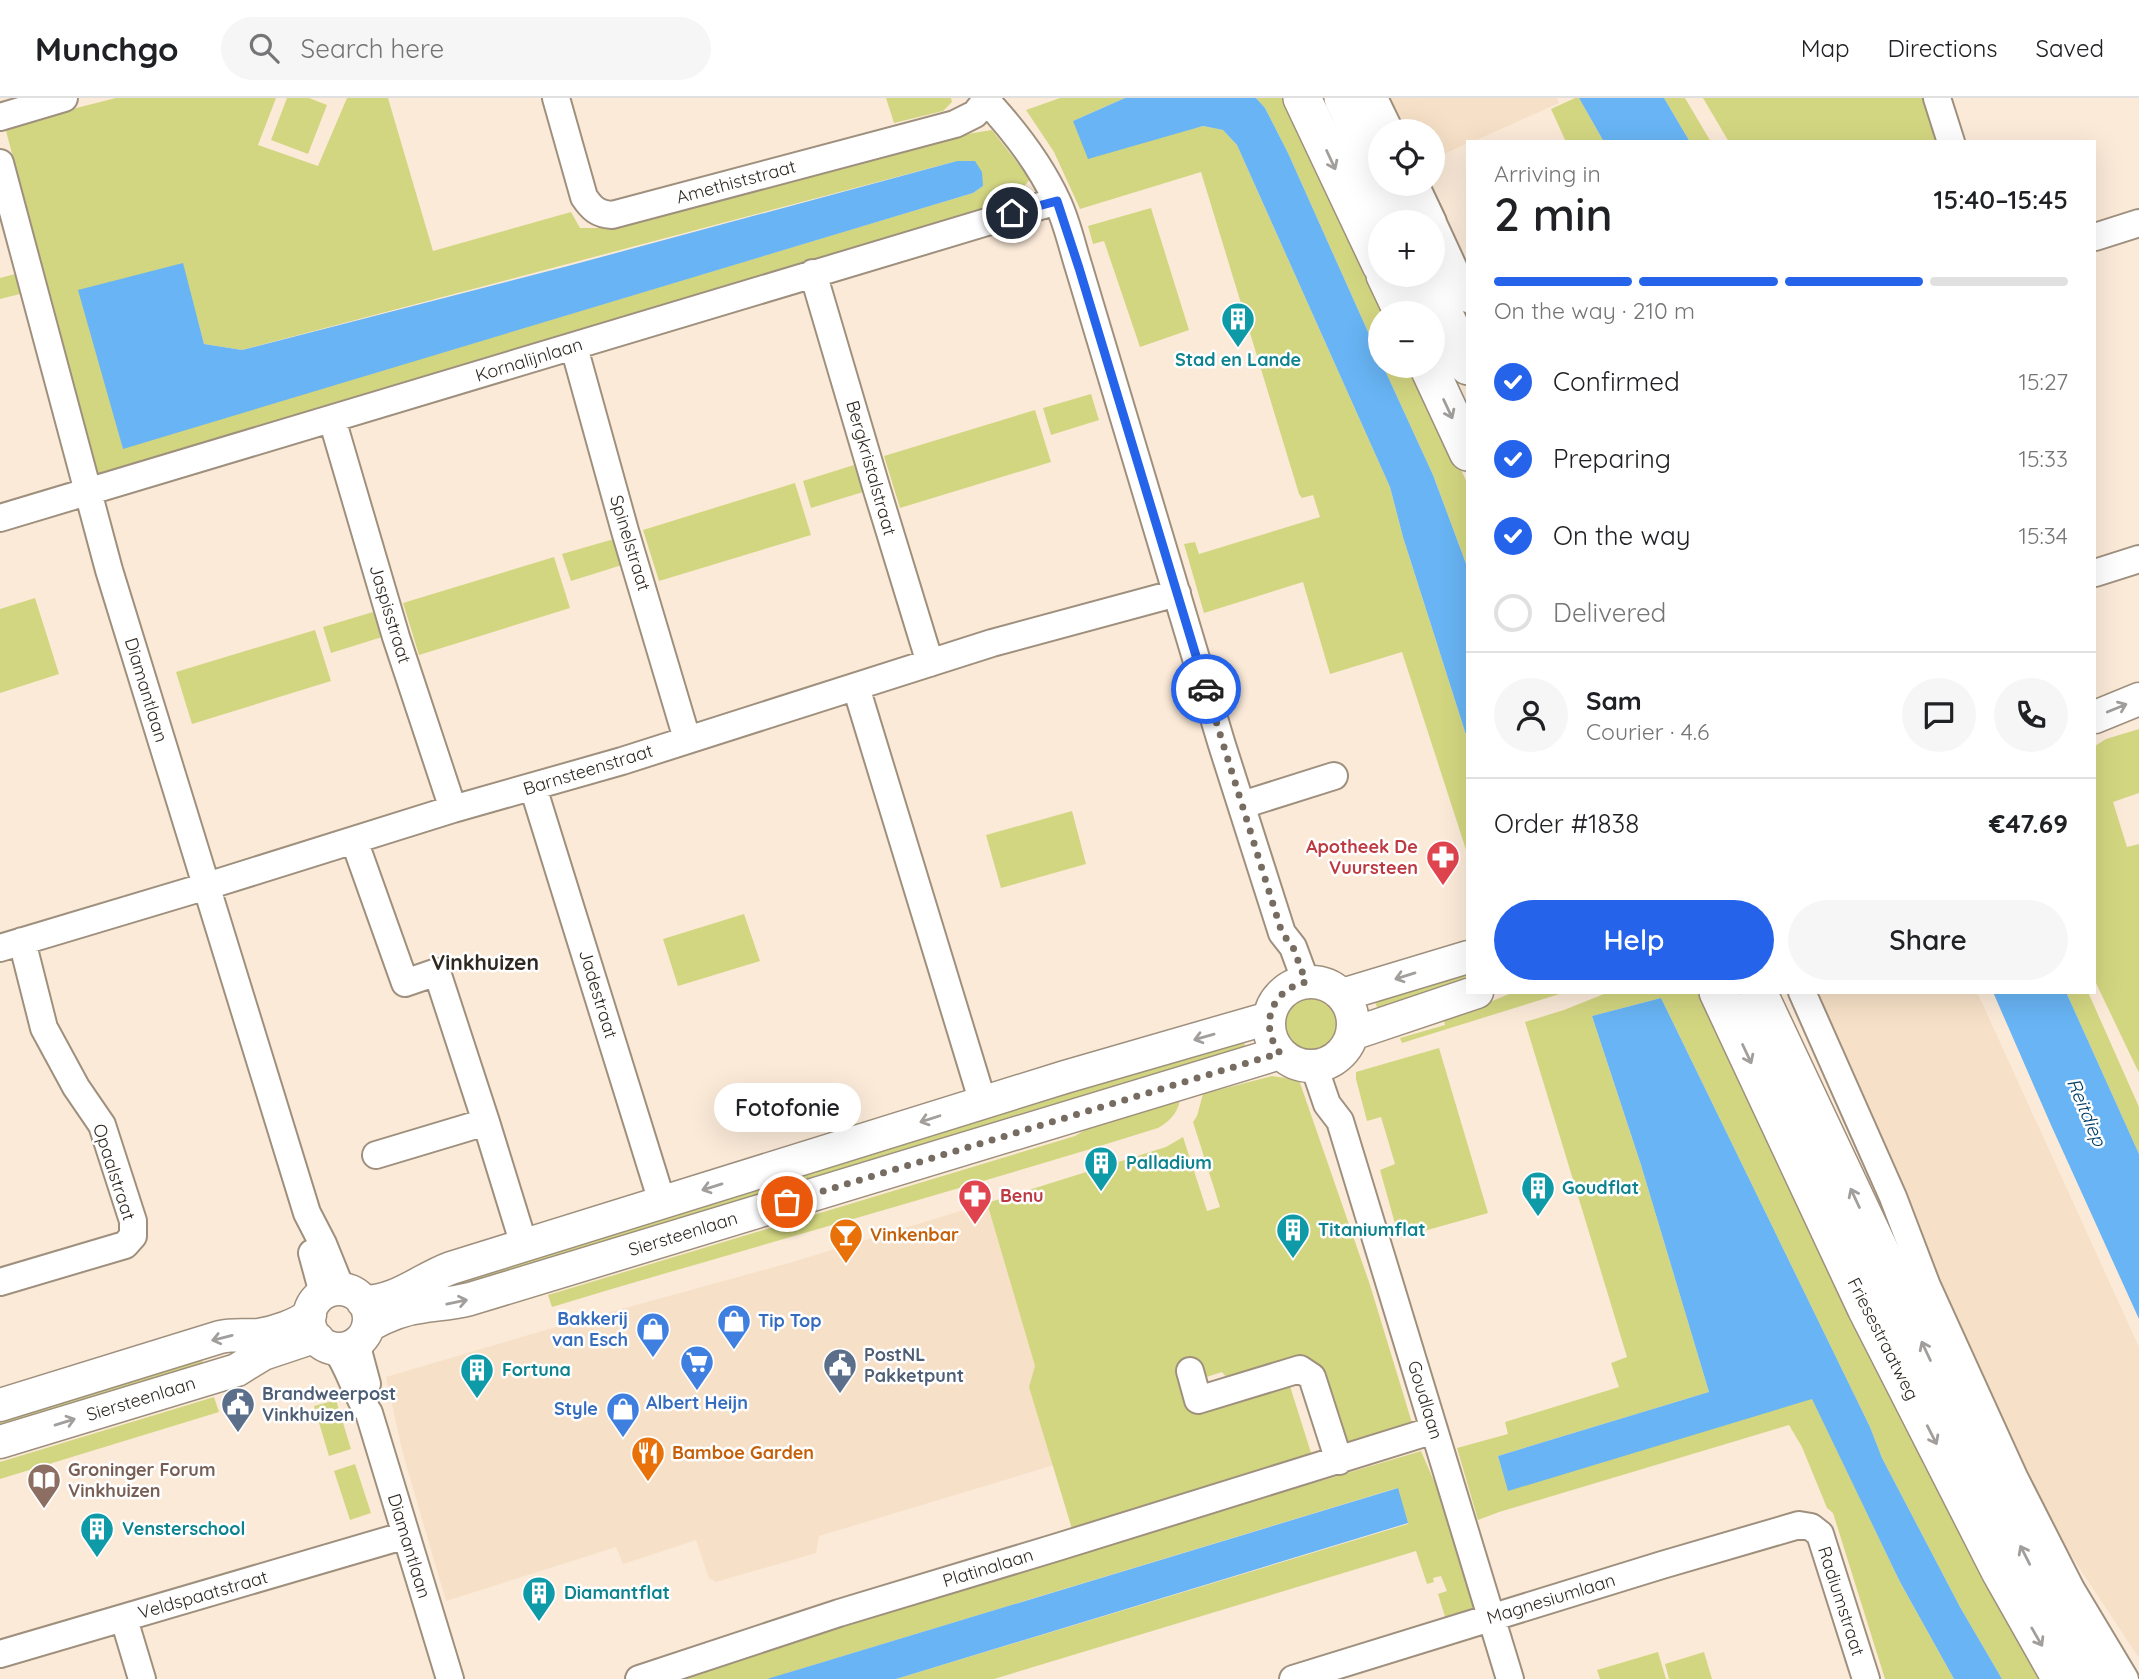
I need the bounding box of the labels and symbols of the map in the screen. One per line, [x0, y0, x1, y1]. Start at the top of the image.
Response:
one-way arrow [1325, 148, 1338, 170]
street label: Amethiststraat [674, 155, 798, 209]
pin [982, 183, 1042, 243]
building icon: Stad en Lande [1219, 300, 1257, 349]
street label: Kornalijnlaan [473, 332, 585, 387]
place label: Stad en Lande [1175, 348, 1301, 371]
street label: Bergkristalstraat [841, 398, 902, 538]
one-way arrow [1442, 398, 1455, 419]
street label: Spinelstraat [605, 492, 656, 594]
street label: Jaspisstraat [365, 562, 416, 666]
street label: Diamantlaan [120, 635, 173, 745]
courier [1171, 654, 1241, 724]
one-way arrow [2106, 700, 2127, 713]
street label: Barnsteenstraat [520, 739, 656, 800]
place label: Apotheek De Vuursteen [1306, 835, 1418, 879]
pharmacy icon: Apotheek De Vuursteen [1424, 838, 1462, 887]
street label: Jadestraat [574, 947, 623, 1041]
district label: Vinkhuizen [431, 949, 539, 975]
one-way arrow [1394, 971, 1416, 984]
one-way arrow [1193, 1032, 1215, 1045]
one-way arrow [1741, 1043, 1754, 1064]
water label: Reitdiep [2062, 1074, 2113, 1151]
callout: Fotofonie [714, 1083, 860, 1132]
one-way arrow [919, 1114, 941, 1127]
street label: Opaalstraat [88, 1121, 141, 1223]
building icon: Palladium [1082, 1144, 1120, 1193]
place label: Palladium [1126, 1151, 1212, 1174]
building icon: Goudflat [1519, 1169, 1557, 1218]
pin [757, 1172, 817, 1232]
place label: Goudflat [1562, 1176, 1639, 1199]
pharmacy icon: Benu [956, 1177, 994, 1226]
one-way arrow [702, 1181, 724, 1194]
place label: Benu [1000, 1184, 1044, 1207]
one-way arrow [1847, 1188, 1861, 1209]
street label: Siersteenlaan [626, 1206, 740, 1261]
building icon: Titaniumflat [1274, 1211, 1312, 1260]
bar icon: Vinkenbar [827, 1216, 865, 1265]
place label: Titaniumflat [1318, 1218, 1426, 1241]
place label: Vinkenbar [870, 1223, 959, 1246]
street label: Friesestraatweg [1843, 1274, 1924, 1404]
one-way arrow [445, 1295, 468, 1309]
shop icon: Tip Top [715, 1302, 753, 1351]
place label: Bakkerij van Esch [552, 1307, 628, 1351]
place label: Tip Top [758, 1309, 822, 1332]
shop icon: Bakkerij van Esch [634, 1310, 672, 1359]
one-way arrow [211, 1332, 234, 1345]
one-way arrow [1919, 1341, 1932, 1362]
supermarket icon: Albert Heijn [678, 1343, 716, 1392]
place label: PostNL Pakketpunt [864, 1343, 964, 1387]
public building icon: PostNL Pakketpunt [821, 1346, 859, 1395]
building icon: Fortuna [458, 1351, 496, 1400]
place label: Fortuna [502, 1358, 571, 1381]
street label: Goudlaan [1403, 1358, 1448, 1442]
street label: Siersteenlaan [84, 1371, 198, 1426]
place label: Brandweerpost Vinkhuizen [262, 1382, 396, 1426]
public building icon: Brandweerpost Vinkhuizen [219, 1385, 257, 1434]
shop icon: Style [604, 1390, 642, 1439]
place label: Albert Heijn [646, 1391, 748, 1414]
place label: Style [554, 1397, 598, 1420]
one-way arrow [54, 1415, 76, 1428]
one-way arrow [1925, 1424, 1939, 1445]
restaurant icon: Bamboe Garden [629, 1434, 667, 1483]
place label: Bamboe Garden [672, 1441, 814, 1464]
place label: Groninger Forum Vinkhuizen [68, 1458, 216, 1502]
library icon: Groninger Forum Vinkhuizen [25, 1461, 63, 1510]
street label: Diamantlaan [383, 1491, 436, 1601]
building icon: Vensterschool [78, 1510, 116, 1559]
place label: Vensterschool [122, 1517, 245, 1540]
street label: Platinalaan [940, 1543, 1036, 1592]
street label: Radiumstraat [1813, 1543, 1870, 1659]
one-way arrow [2018, 1545, 2032, 1566]
street label: Veldspaatstraat [135, 1565, 270, 1624]
street label: Magnesiumlaan [1484, 1568, 1618, 1629]
building icon: Diamantflat [520, 1574, 558, 1623]
place label: Diamantflat [564, 1581, 670, 1604]
one-way arrow [2030, 1627, 2044, 1647]

